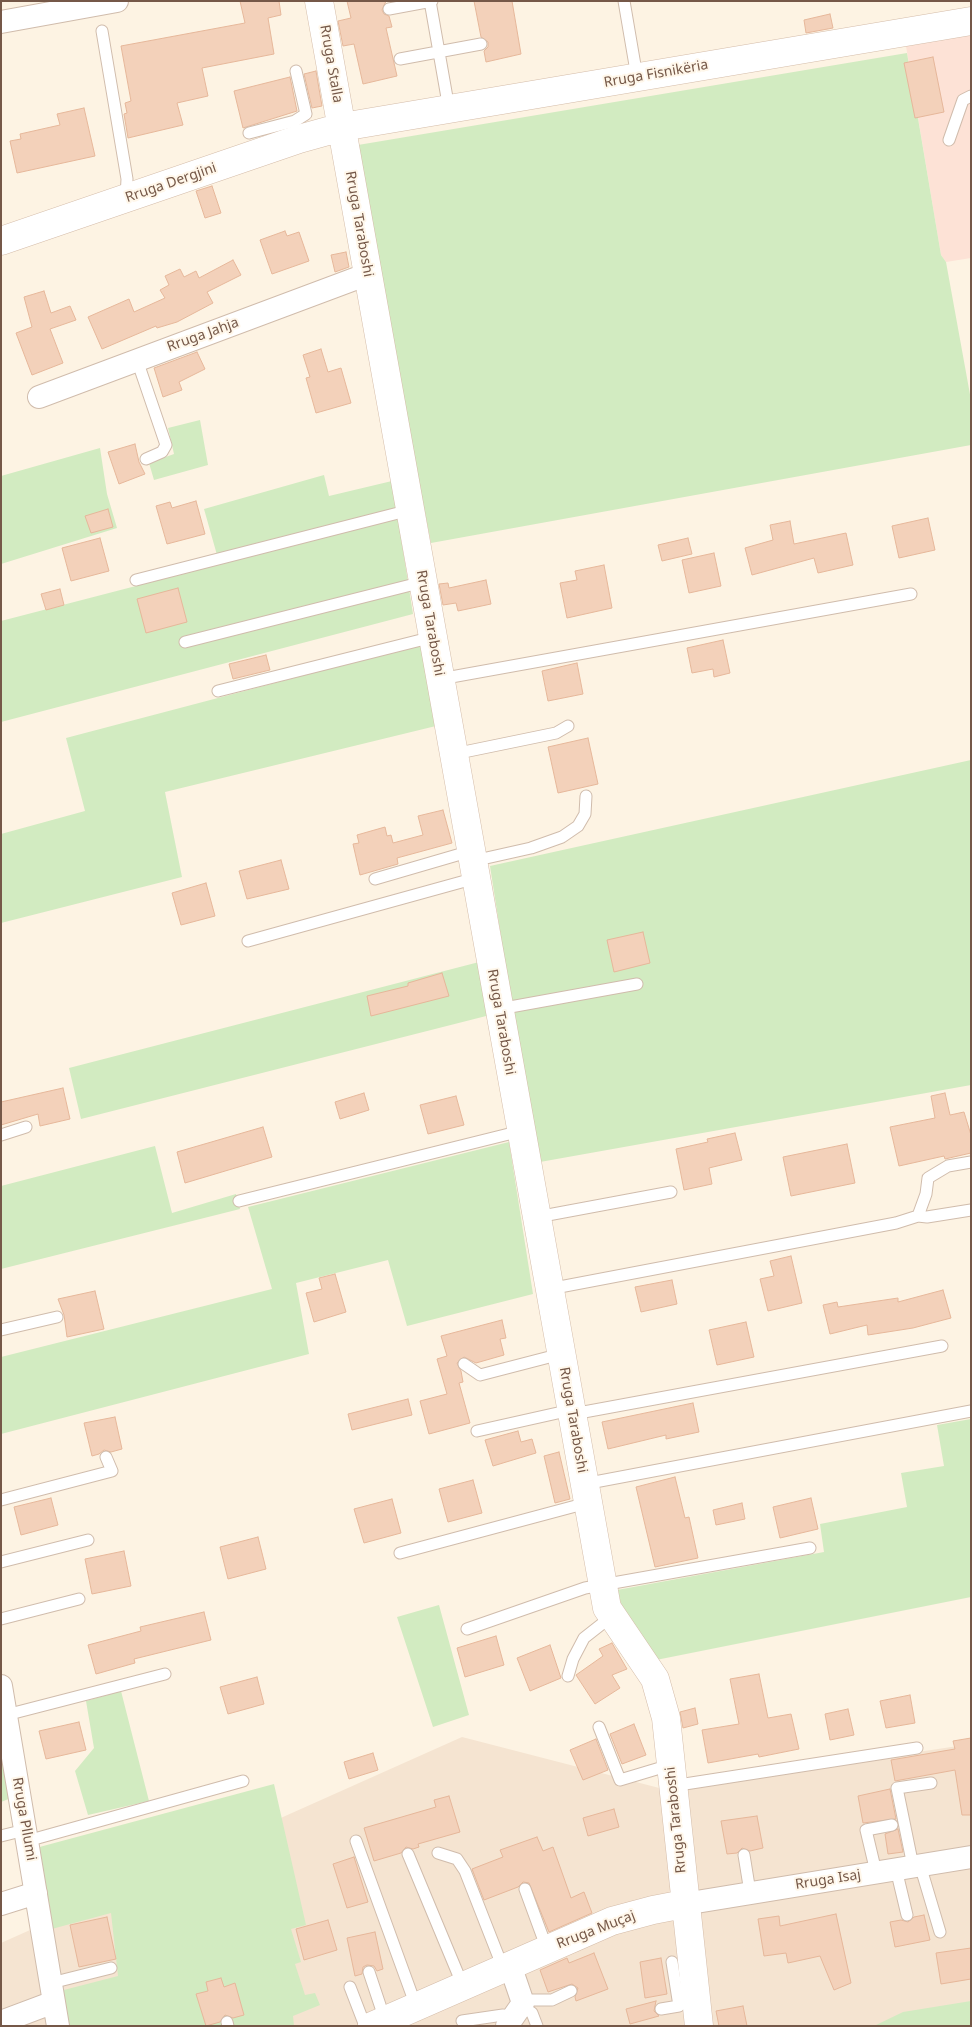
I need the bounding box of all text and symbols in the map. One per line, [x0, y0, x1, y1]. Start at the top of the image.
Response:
street label: Rruga Stalla [316, 24, 346, 104]
street label: Rruga Fisnikëria [602, 57, 710, 91]
street label: Rruga Dergjini [123, 160, 219, 206]
street label: Rruga Taraboshi [341, 170, 377, 278]
street label: Rruga Jahja [165, 314, 241, 356]
street label: Rruga Taraboshi [412, 569, 448, 677]
street label: Rruga Taraboshi [483, 968, 519, 1076]
street label: Rruga Taraboshi [555, 1366, 591, 1474]
street label: Rruga Taraboshi [662, 1766, 690, 1874]
street label: Rruga Pllumi [8, 1776, 40, 1862]
street label: Rruga Isaj [794, 1867, 862, 1893]
street label: Rruga Muçaj [554, 1907, 638, 1953]

